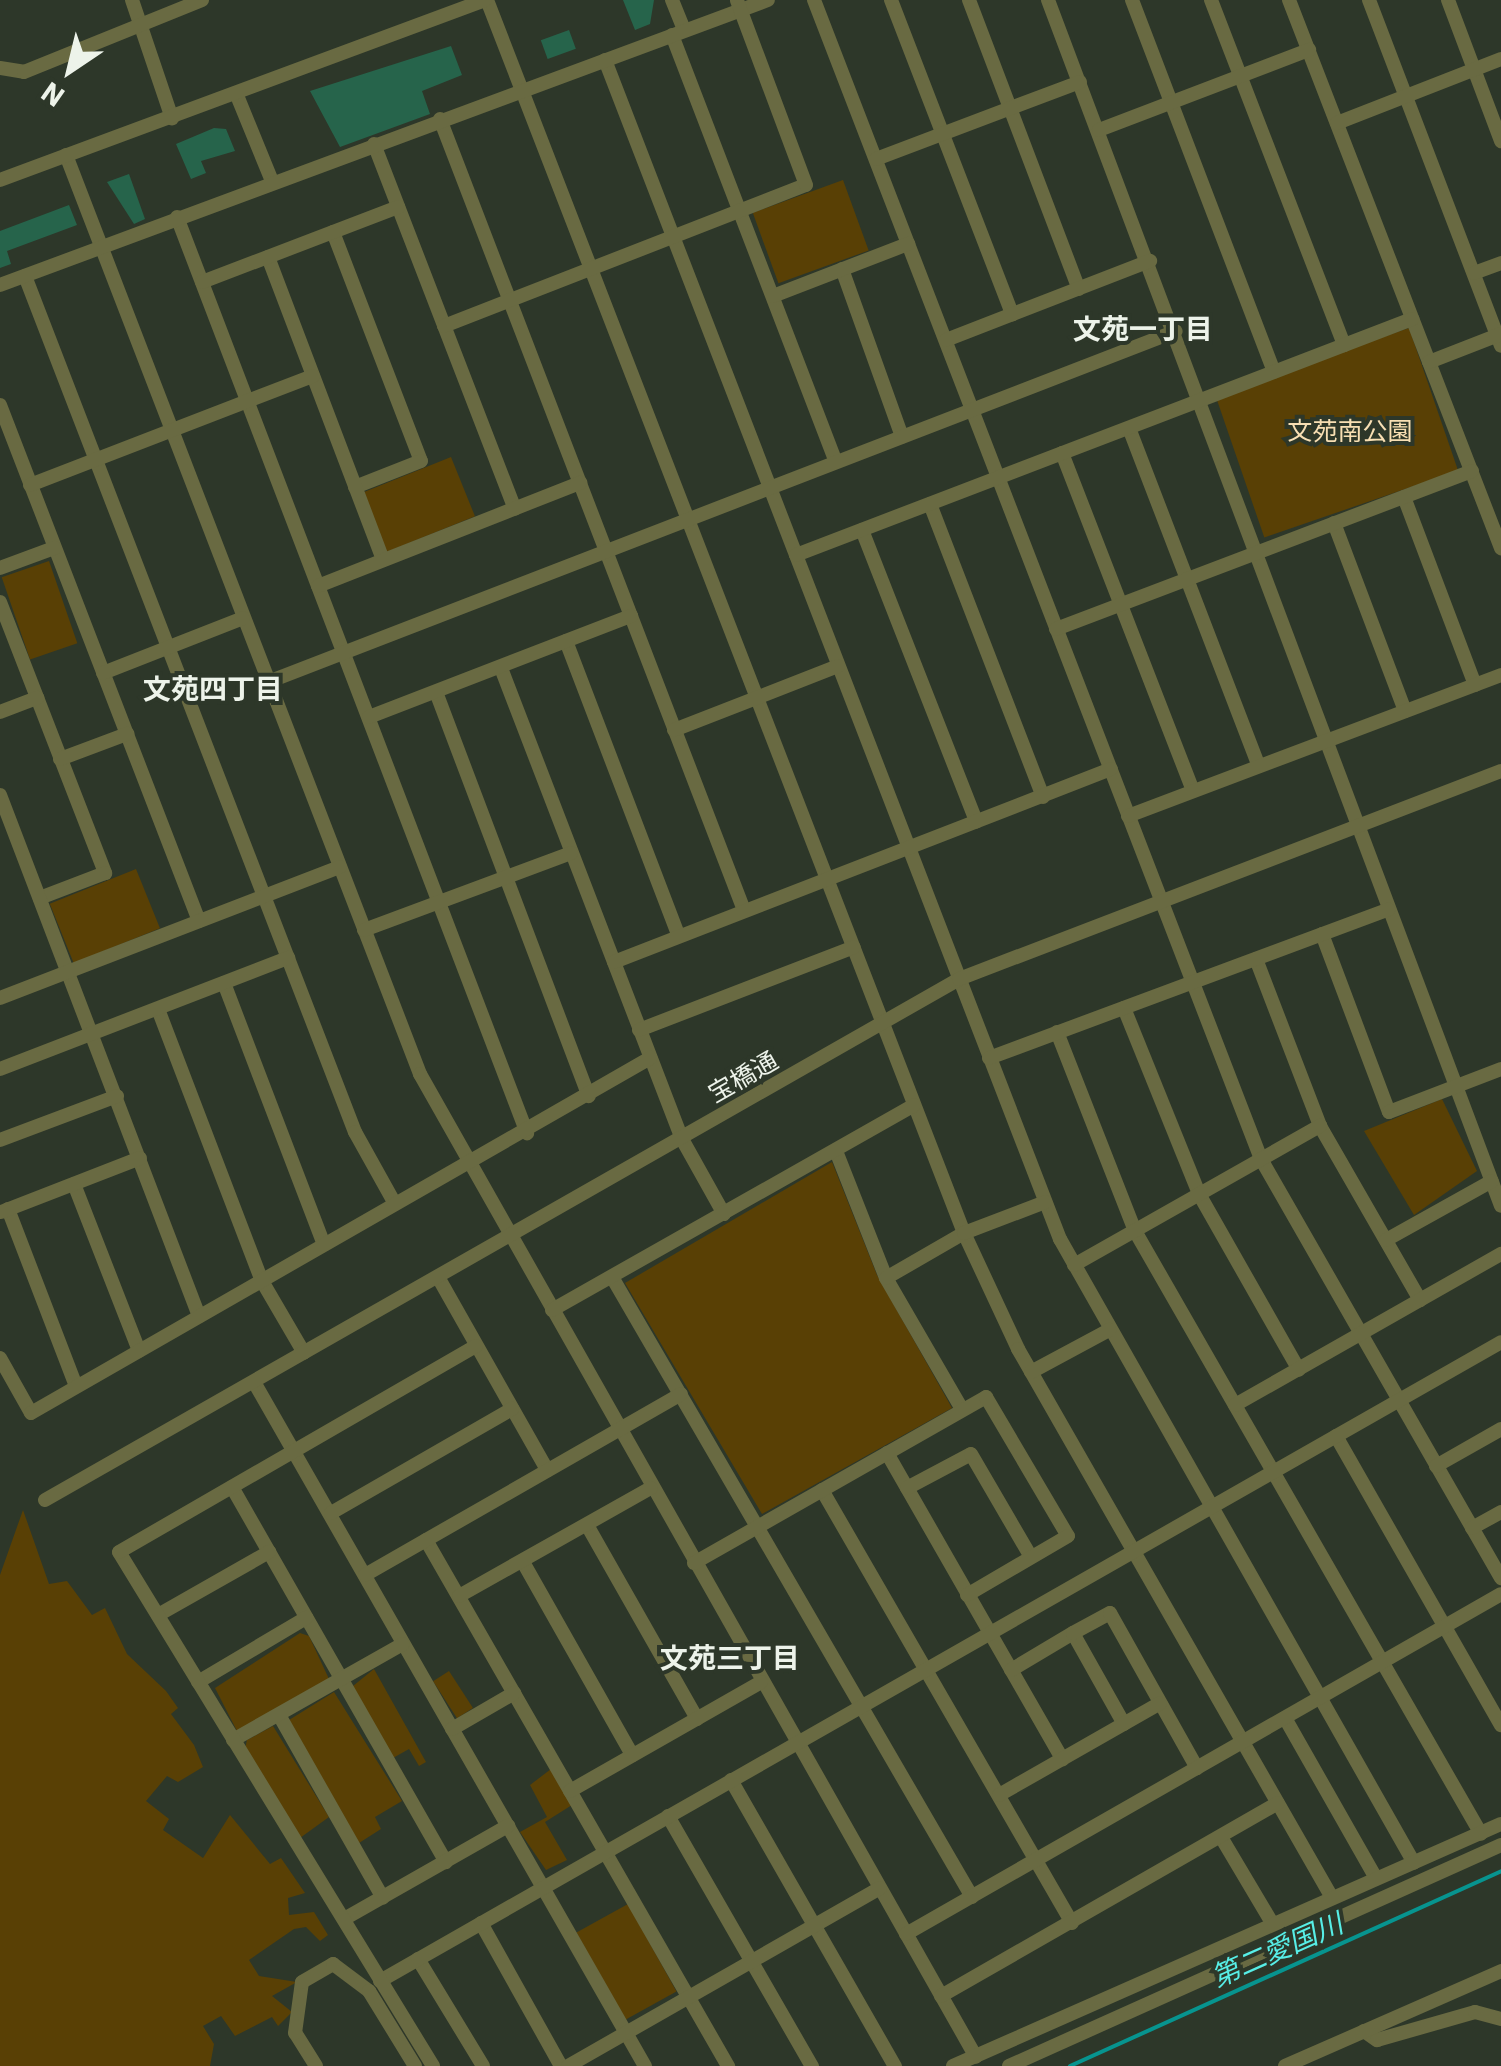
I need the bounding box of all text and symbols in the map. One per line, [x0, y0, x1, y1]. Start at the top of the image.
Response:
north arrow [20, 20, 120, 120]
text: N [34, 74, 71, 116]
district label: 文苑一丁目 [1073, 312, 1213, 346]
park label: 文苑南公園 [1288, 416, 1412, 446]
district label: 文苑四丁目 [143, 672, 283, 706]
street label: 宝橋通 [703, 1045, 783, 1109]
district label: 文苑三丁目 [660, 1641, 800, 1675]
water label: 第二愛国川 [1206, 1906, 1348, 1994]

